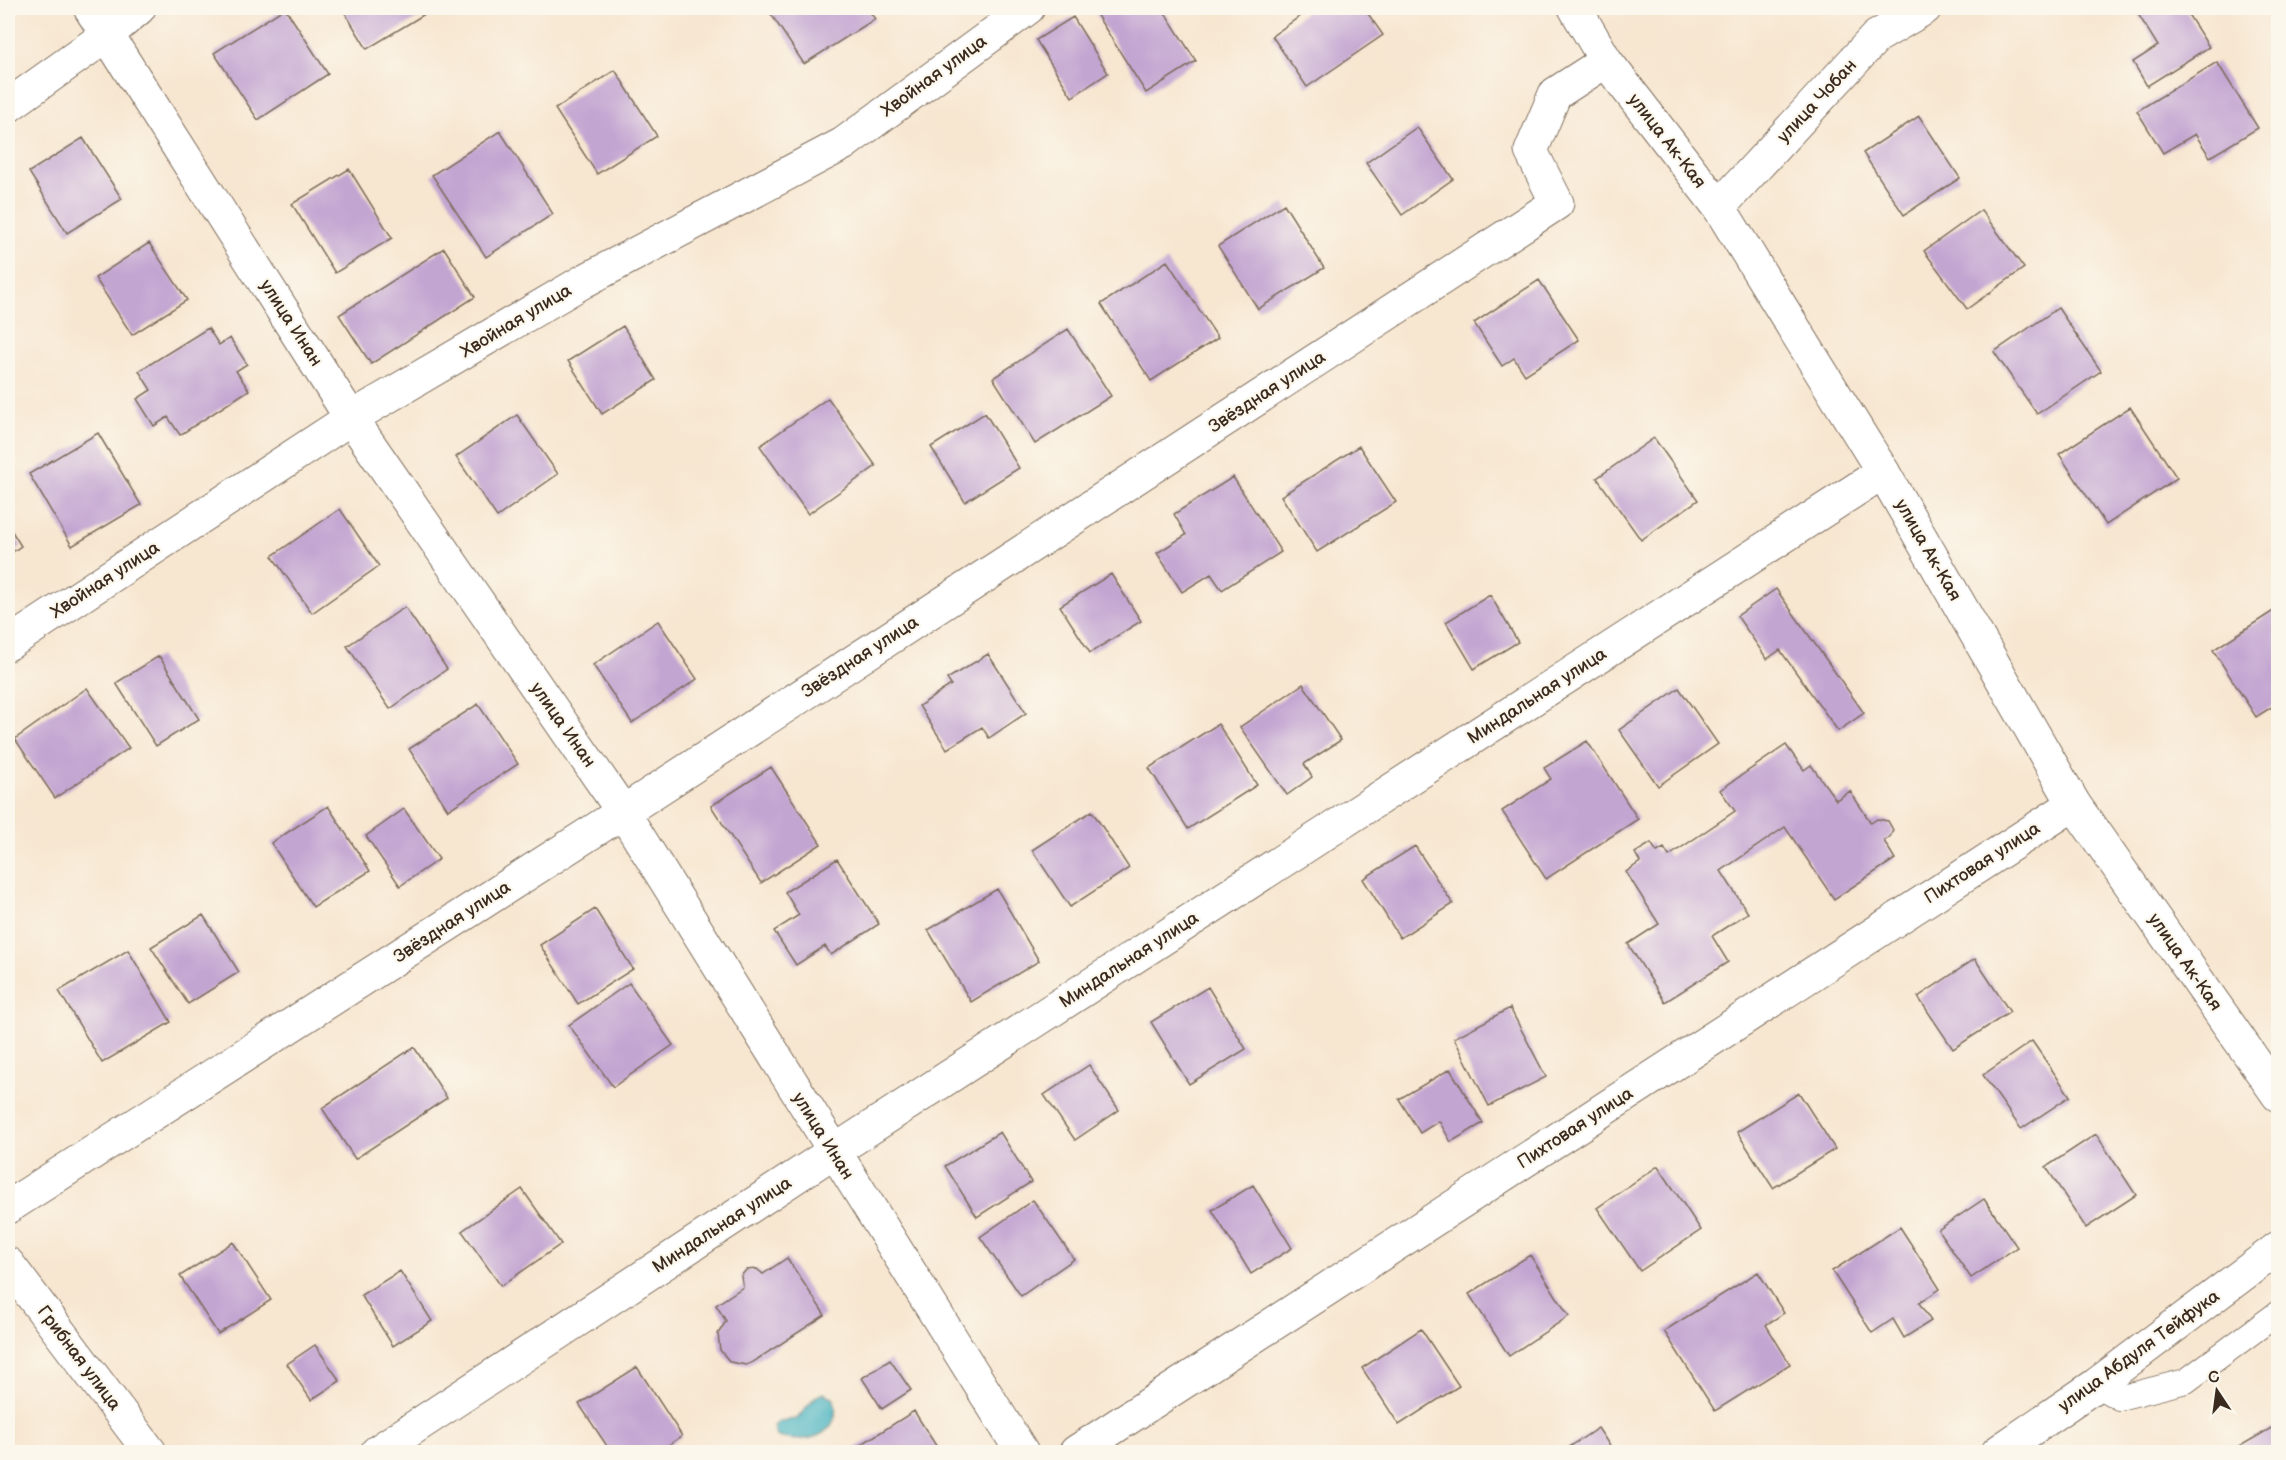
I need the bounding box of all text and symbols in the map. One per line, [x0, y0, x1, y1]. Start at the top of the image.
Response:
street label: Хвойная улица [877, 30, 991, 121]
street label: улица Чобан [1773, 55, 1861, 147]
street label: улица Ак-Кая [1624, 90, 1710, 192]
street label: улица Инан [255, 276, 327, 370]
street label: Хвойная улица [457, 280, 575, 362]
street label: Звёздная улица [1205, 346, 1330, 438]
street label: улица Ак-Кая [1890, 495, 1966, 605]
street label: Хвойная улица [47, 537, 164, 623]
street label: Звёздная улица [798, 611, 923, 703]
street label: Миндальная улица [1464, 643, 1611, 749]
street label: улица Инан [526, 678, 600, 772]
street label: Пихтовая улица [1920, 818, 2044, 908]
street label: Звёздная улица [390, 876, 515, 968]
street label: Миндальная улица [1056, 907, 1203, 1013]
street label: улица Ак-Кая [2144, 909, 2226, 1015]
street label: Пихтовая улица [1513, 1083, 1637, 1173]
street label: улица Инан [788, 1088, 858, 1184]
street label: Миндальная улица [649, 1172, 796, 1278]
street label: улица Абдуля Тейфука [2054, 1285, 2224, 1416]
street label: Грибная улица [33, 1302, 125, 1415]
north arrow [2187, 1361, 2247, 1421]
text: С [2206, 1367, 2222, 1388]

